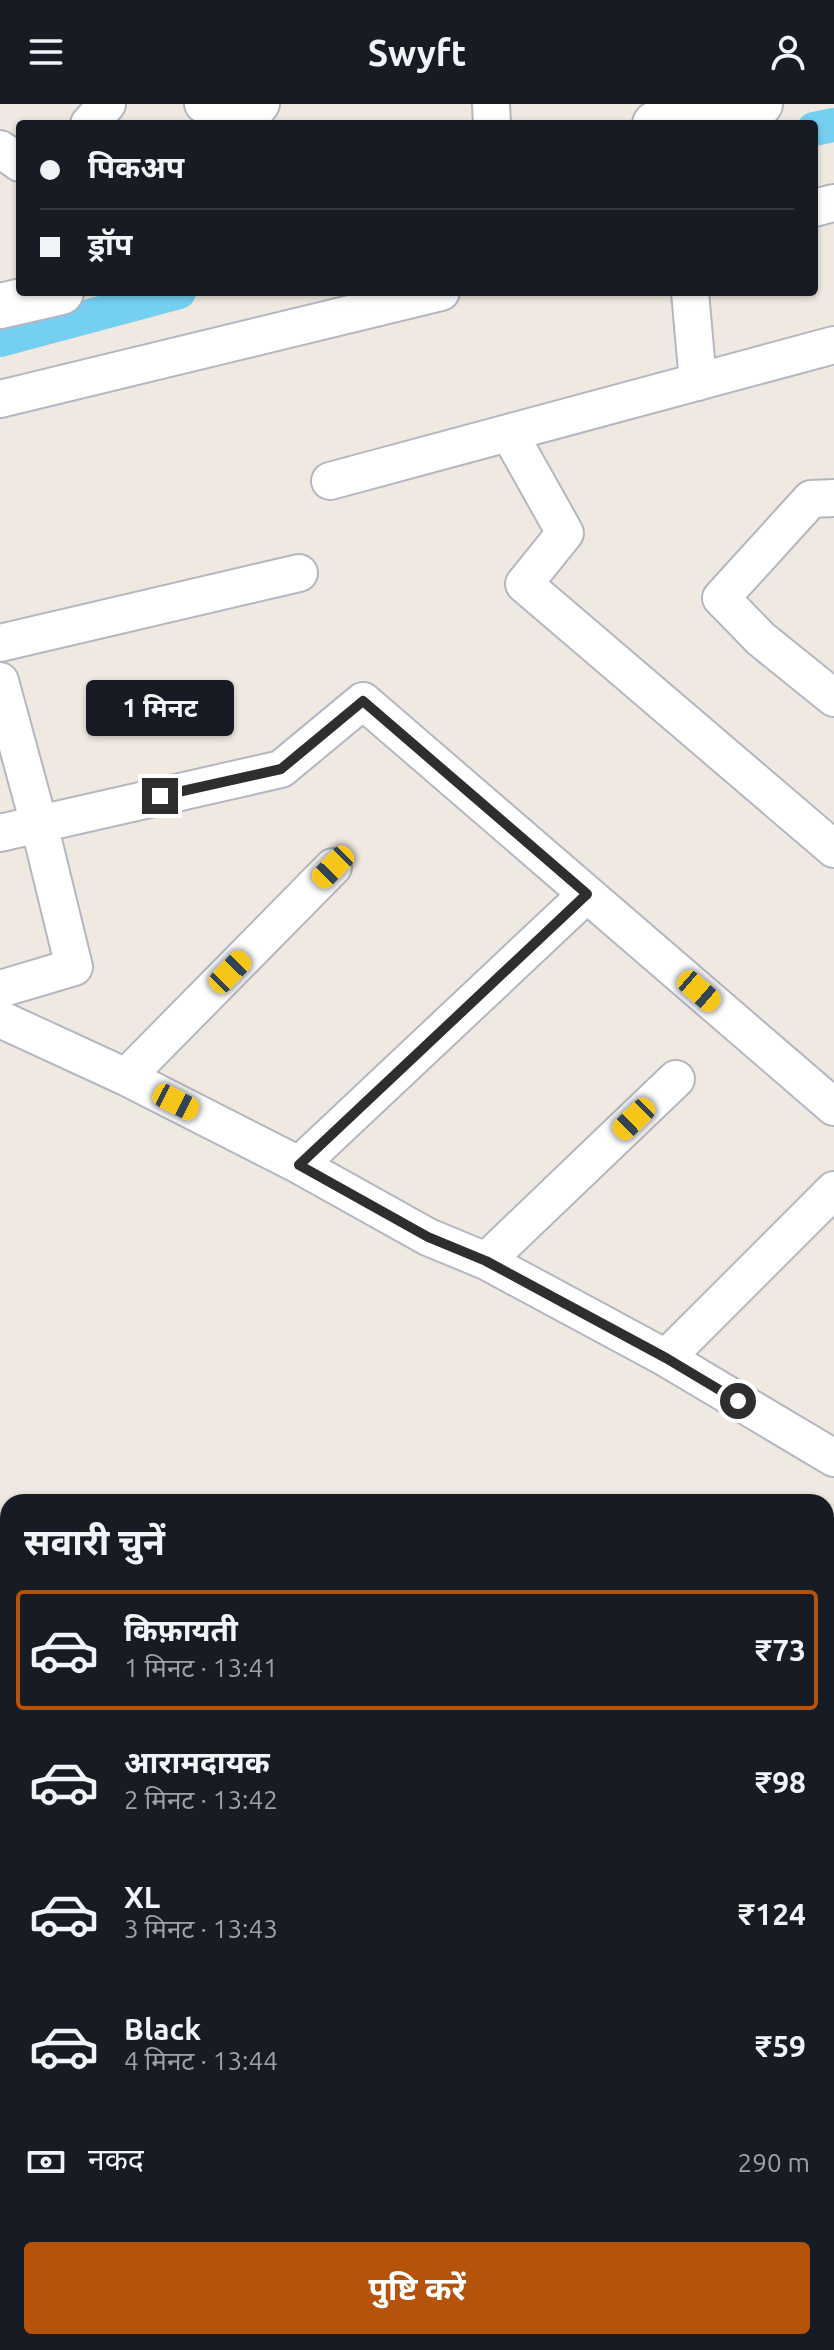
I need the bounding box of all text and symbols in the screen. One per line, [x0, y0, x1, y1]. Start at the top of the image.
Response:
icon: menu [24, 30, 68, 74]
icon: person [766, 30, 810, 74]
text: Swyft [368, 32, 466, 73]
text: पिकअप [88, 150, 184, 184]
text: ड्रॉप [88, 227, 132, 261]
callout: 1 मिनट [86, 680, 234, 736]
text: 1 मिनट [122, 693, 198, 722]
route end [142, 778, 178, 814]
car [308, 841, 358, 893]
car [205, 946, 255, 998]
car [673, 966, 725, 1016]
car [149, 1080, 203, 1124]
car [608, 1094, 660, 1144]
route start [720, 1383, 756, 1419]
text: सवारी चुनें [24, 1521, 165, 1562]
text: किफ़ायती [124, 1613, 238, 1647]
icon: car [28, 1614, 100, 1686]
text: ₹73 [755, 1633, 806, 1667]
text: 1 मिनट · 13:41 [124, 1653, 278, 1682]
text: आरामदायक [124, 1745, 270, 1779]
icon: car [28, 1746, 100, 1818]
text: ₹98 [755, 1765, 806, 1799]
text: 2 मिनट · 13:42 [124, 1785, 278, 1814]
icon: car [28, 1878, 100, 1950]
text: XL [124, 1880, 160, 1914]
text: ₹124 [738, 1897, 806, 1931]
text: 3 मिनट · 13:43 [124, 1914, 278, 1943]
icon: car [28, 2010, 100, 2082]
text: Black [124, 2012, 201, 2046]
text: ₹59 [755, 2029, 806, 2063]
text: 4 मिनट · 13:44 [124, 2046, 278, 2075]
icon: cash [24, 2140, 68, 2184]
text: नकद [88, 2142, 144, 2176]
text: 290 m [738, 2148, 810, 2177]
button: पुष्टि करें [24, 2242, 810, 2334]

